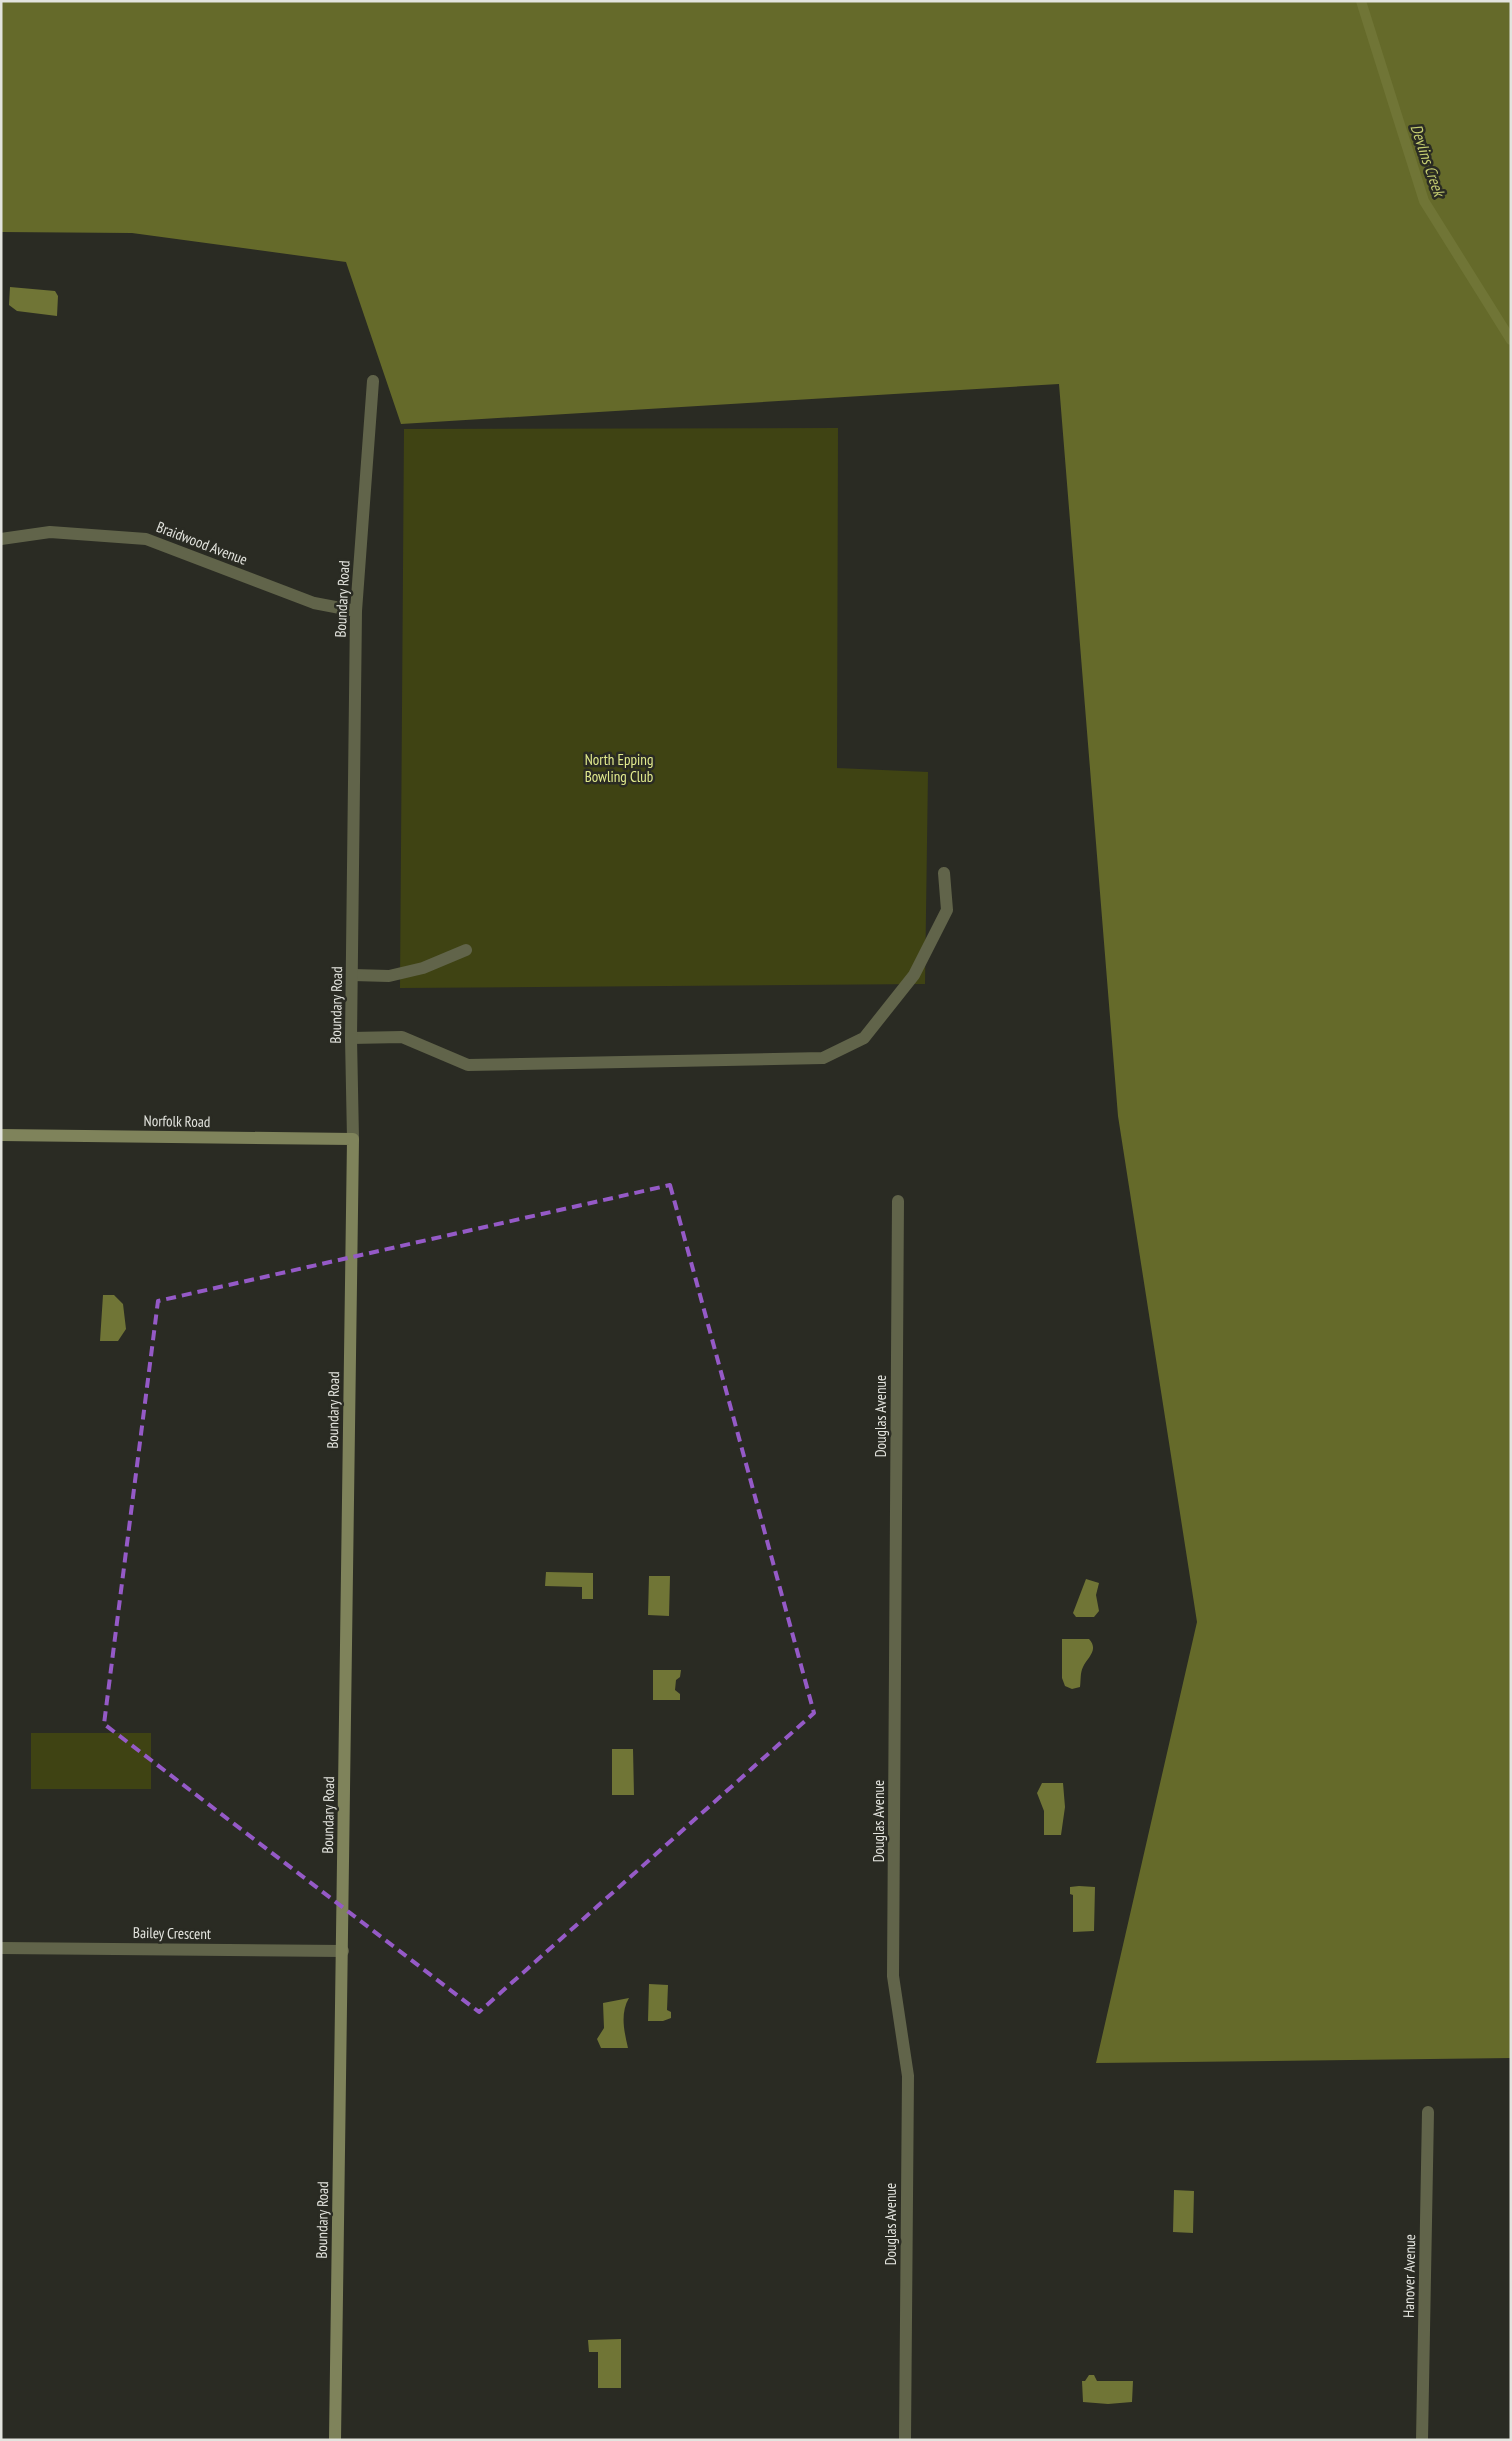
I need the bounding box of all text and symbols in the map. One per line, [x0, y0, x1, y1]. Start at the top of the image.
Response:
water label: Devlins Creek [1406, 121, 1450, 200]
street label: Braidwood Avenue [154, 517, 250, 569]
street label: Boundary Road [330, 560, 354, 638]
park label: North Epping Bowling Club [585, 750, 653, 786]
street label: Boundary Road [326, 966, 346, 1044]
street label: Norfolk Road [144, 1111, 210, 1131]
street label: Boundary Road [323, 1371, 343, 1449]
street label: Douglas Avenue [871, 1375, 890, 1457]
street label: Boundary Road [318, 1776, 338, 1854]
street label: Douglas Avenue [869, 1780, 888, 1862]
street label: Bailey Crescent [133, 1923, 211, 1943]
street label: Boundary Road [312, 2181, 332, 2259]
street label: Douglas Avenue [881, 2183, 900, 2265]
street label: Hanover Avenue [1399, 2234, 1419, 2318]

